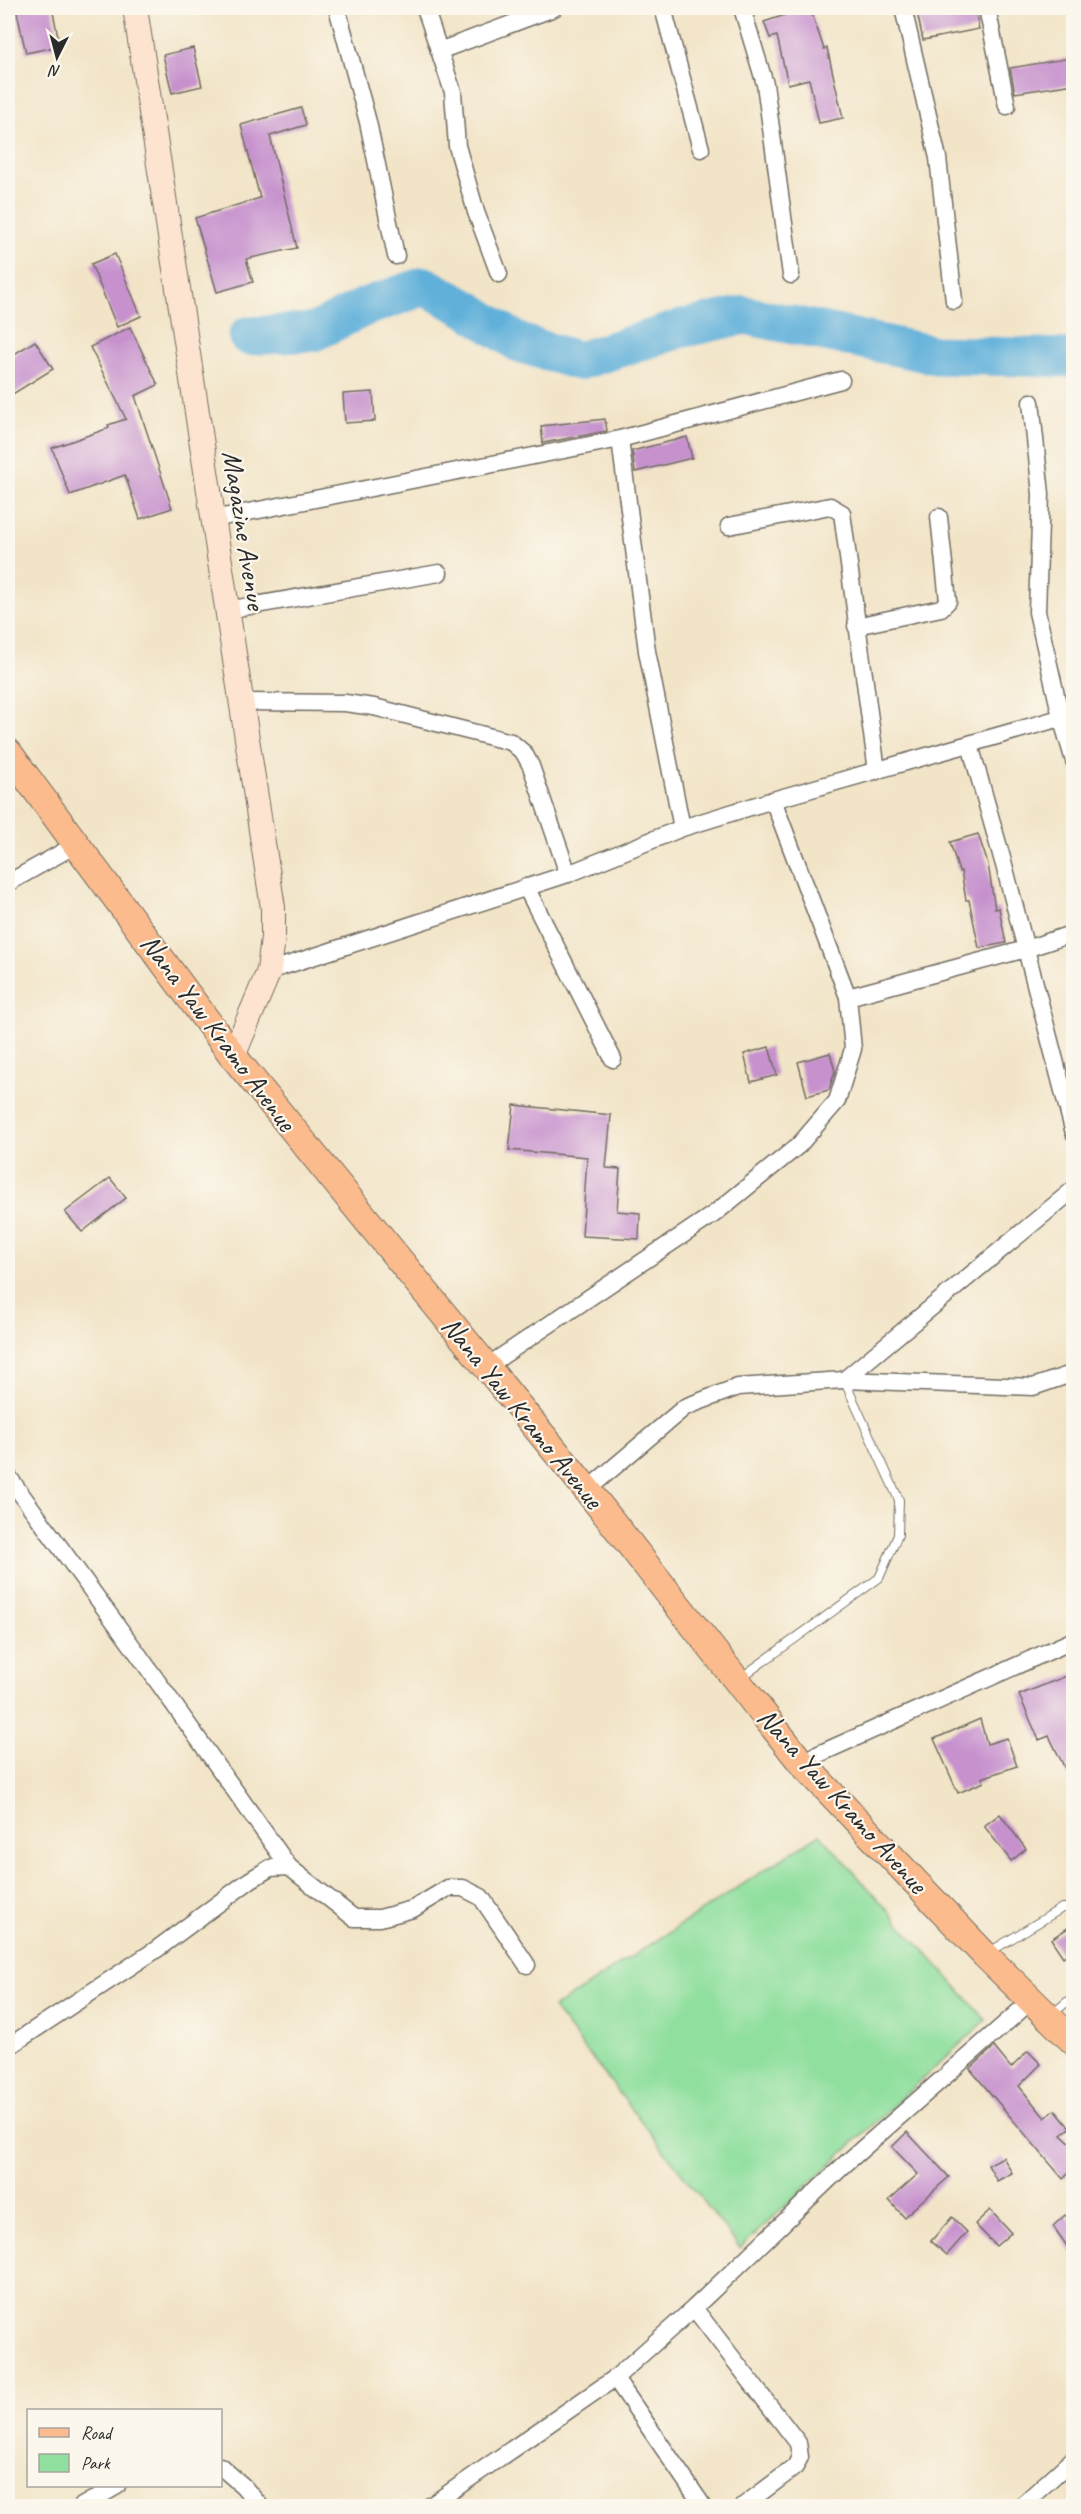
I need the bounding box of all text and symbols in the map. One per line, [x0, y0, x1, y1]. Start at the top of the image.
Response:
north arrow [27, 27, 87, 87]
text: N [46, 60, 62, 81]
street label: Magazine Avenue [215, 448, 275, 614]
street label: Nana Yaw Kramo Avenue [133, 927, 305, 1139]
street label: Nana Yaw Kramo Avenue [434, 1309, 612, 1517]
street label: Nana Yaw Kramo Avenue [750, 1700, 936, 1902]
legend [27, 2409, 222, 2487]
text: Road [81, 2422, 114, 2444]
text: Park [81, 2452, 111, 2474]

